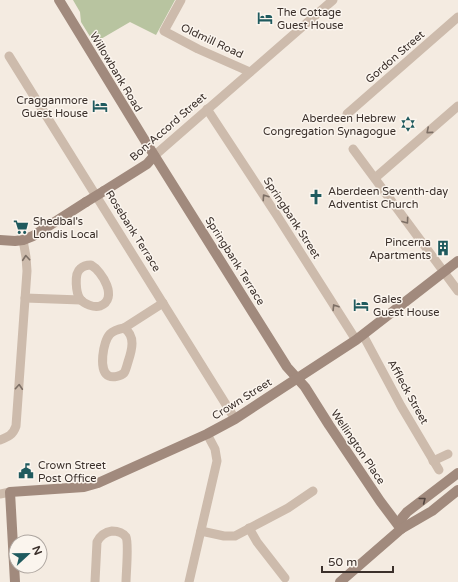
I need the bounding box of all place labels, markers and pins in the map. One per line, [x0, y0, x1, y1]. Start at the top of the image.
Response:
place label: The Cottage Guest House [277, 6, 344, 32]
hotel icon: The Cottage Guest House [256, 9, 274, 27]
place label: Cragganmore Guest House [16, 94, 88, 120]
hotel icon: Cragganmore Guest House [91, 97, 109, 115]
place label: Aberdeen Hebrew Congregation Synagogue [263, 112, 396, 138]
synagogue icon: Aberdeen Hebrew Congregation Synagogue [399, 115, 417, 133]
place label: Aberdeen Seventh-day Adventist Church [328, 185, 448, 211]
church icon: Aberdeen Seventh-day Adventist Church [307, 188, 325, 206]
place label: Shedbal's Londis Local [33, 215, 98, 241]
supermarket icon: Shedbal's Londis Local [12, 218, 30, 236]
place label: Pincerna Apartments [369, 236, 431, 262]
building icon: Pincerna Apartments [434, 239, 452, 257]
place label: Gales Guest House [373, 293, 440, 319]
hotel icon: Gales Guest House [352, 296, 370, 314]
place label: Crown Street Post Office [38, 459, 106, 485]
public building icon: Crown Street Post Office [17, 462, 35, 480]

